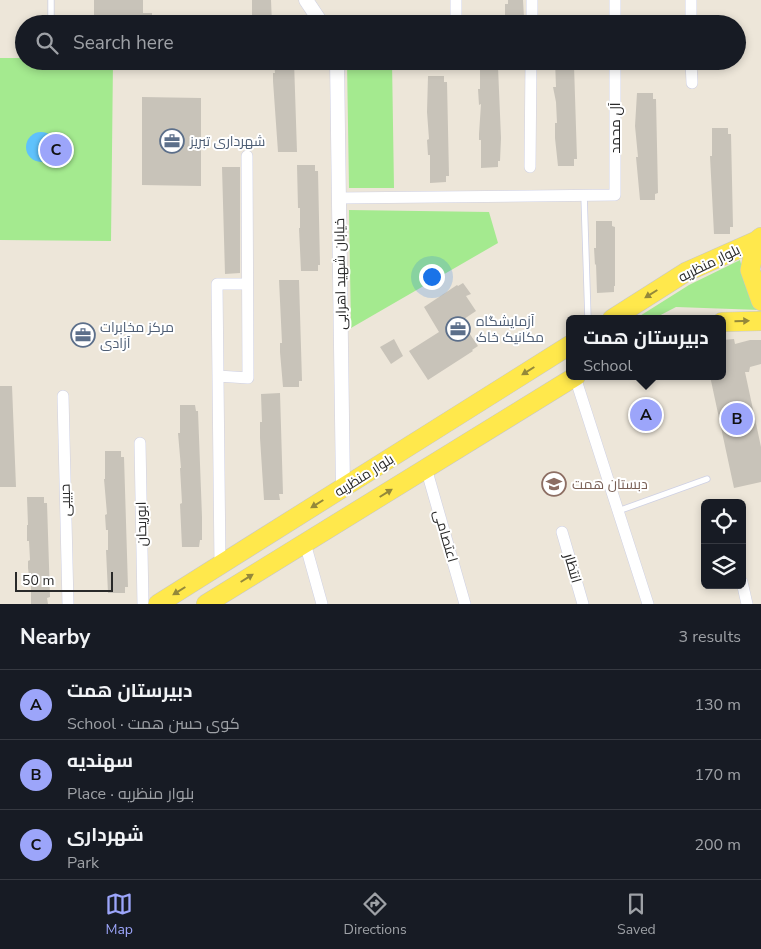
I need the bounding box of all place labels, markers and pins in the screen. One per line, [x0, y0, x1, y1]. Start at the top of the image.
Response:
office icon: شهرداری تبریز [159, 128, 185, 154]
pin: C [40, 131, 72, 169]
place label: شهرداری تبریز [189, 132, 265, 151]
place label: آزمایشگاه مکانیک خاک [476, 312, 544, 347]
office icon: آزمایشگاه مکانیک خاک [445, 316, 471, 342]
place label: مرکز مخابرات آزادی [100, 318, 174, 353]
office icon: مرکز مخابرات آزادی [70, 322, 96, 348]
pin: A [630, 396, 662, 434]
pin: B [721, 400, 753, 438]
school or university icon: دبستان همت [541, 471, 567, 497]
place label: دبستان همت [572, 475, 648, 494]

